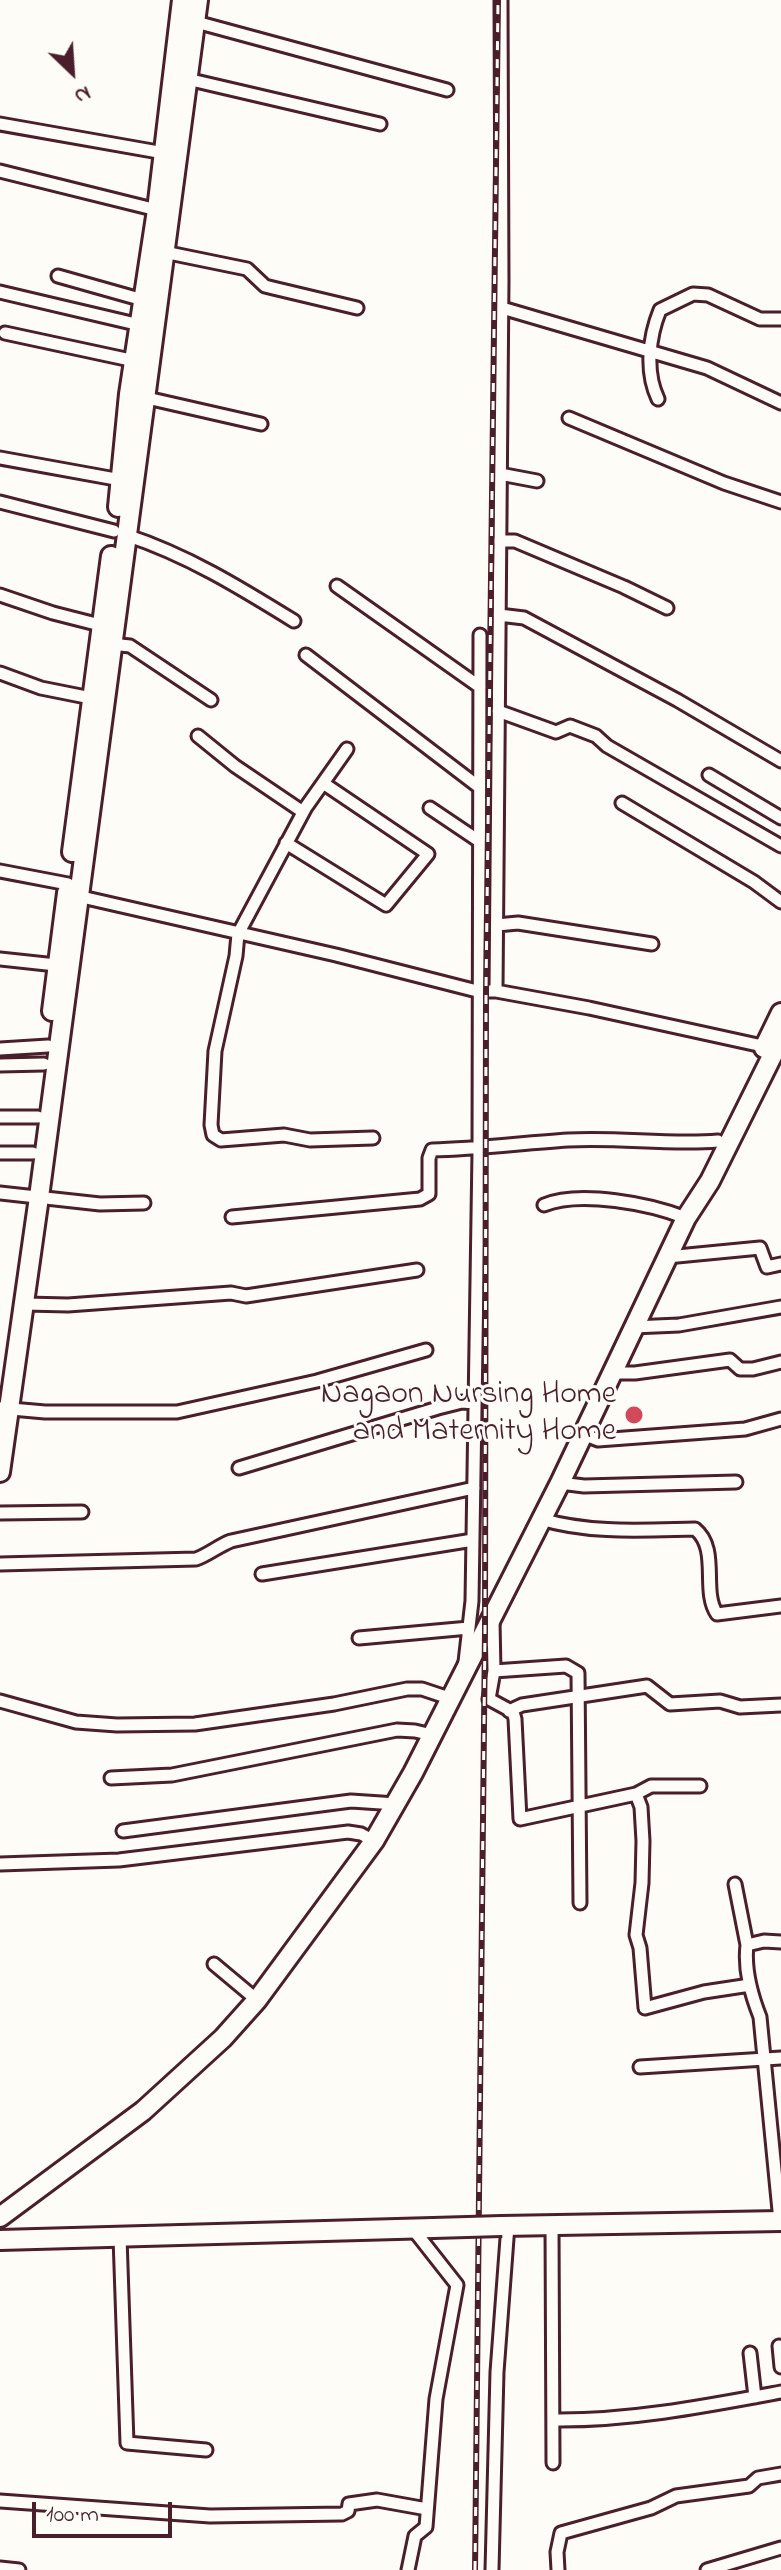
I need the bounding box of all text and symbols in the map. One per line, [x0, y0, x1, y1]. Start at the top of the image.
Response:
north arrow [32, 32, 112, 112]
text: N [69, 76, 96, 111]
place label: Nagaon Nursing Home and Maternity Home [321, 1378, 616, 1453]
marker: Nagaon Nursing Home and Maternity Home [623, 1404, 645, 1426]
scale bar [36, 2486, 176, 2536]
text: 100 m [46, 2498, 99, 2533]

